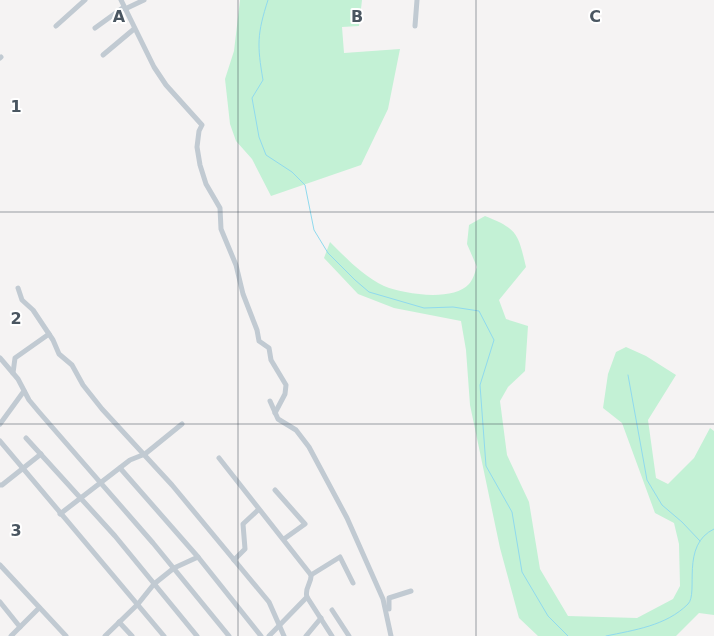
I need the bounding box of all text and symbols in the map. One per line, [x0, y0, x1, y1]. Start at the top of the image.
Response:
text: A [113, 7, 126, 26]
text: B [351, 7, 363, 26]
text: C [589, 7, 601, 26]
text: 1 [10, 97, 22, 116]
text: 2 [10, 309, 22, 328]
text: 3 [10, 521, 22, 540]

